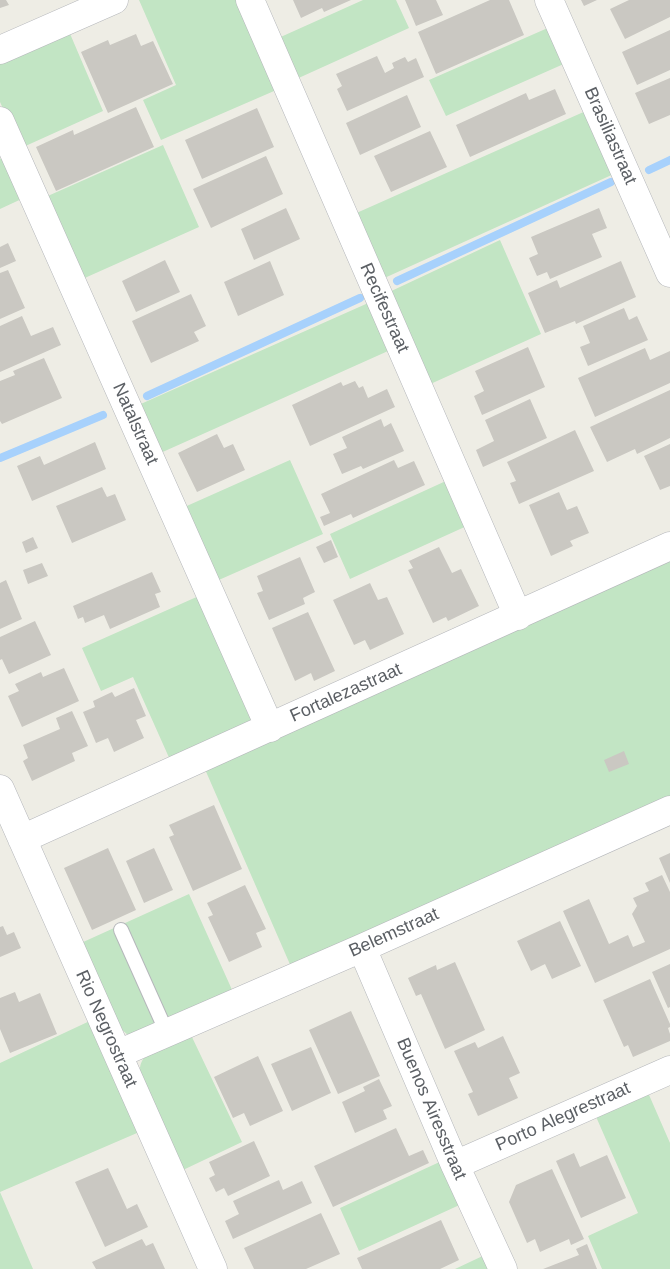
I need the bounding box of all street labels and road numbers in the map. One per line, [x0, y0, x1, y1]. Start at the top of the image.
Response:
street label: Brasiliastraat [579, 84, 641, 188]
street label: Recifestraat [355, 260, 413, 356]
street label: Natalstraat [107, 380, 163, 468]
street label: Fortalezastraat [287, 659, 405, 727]
street label: Belemstraat [346, 904, 442, 962]
street label: Rio Negrostraat [70, 967, 142, 1091]
street label: Buenos Airesstraat [391, 1035, 471, 1183]
street label: Porto Alegrestraat [492, 1078, 634, 1156]

